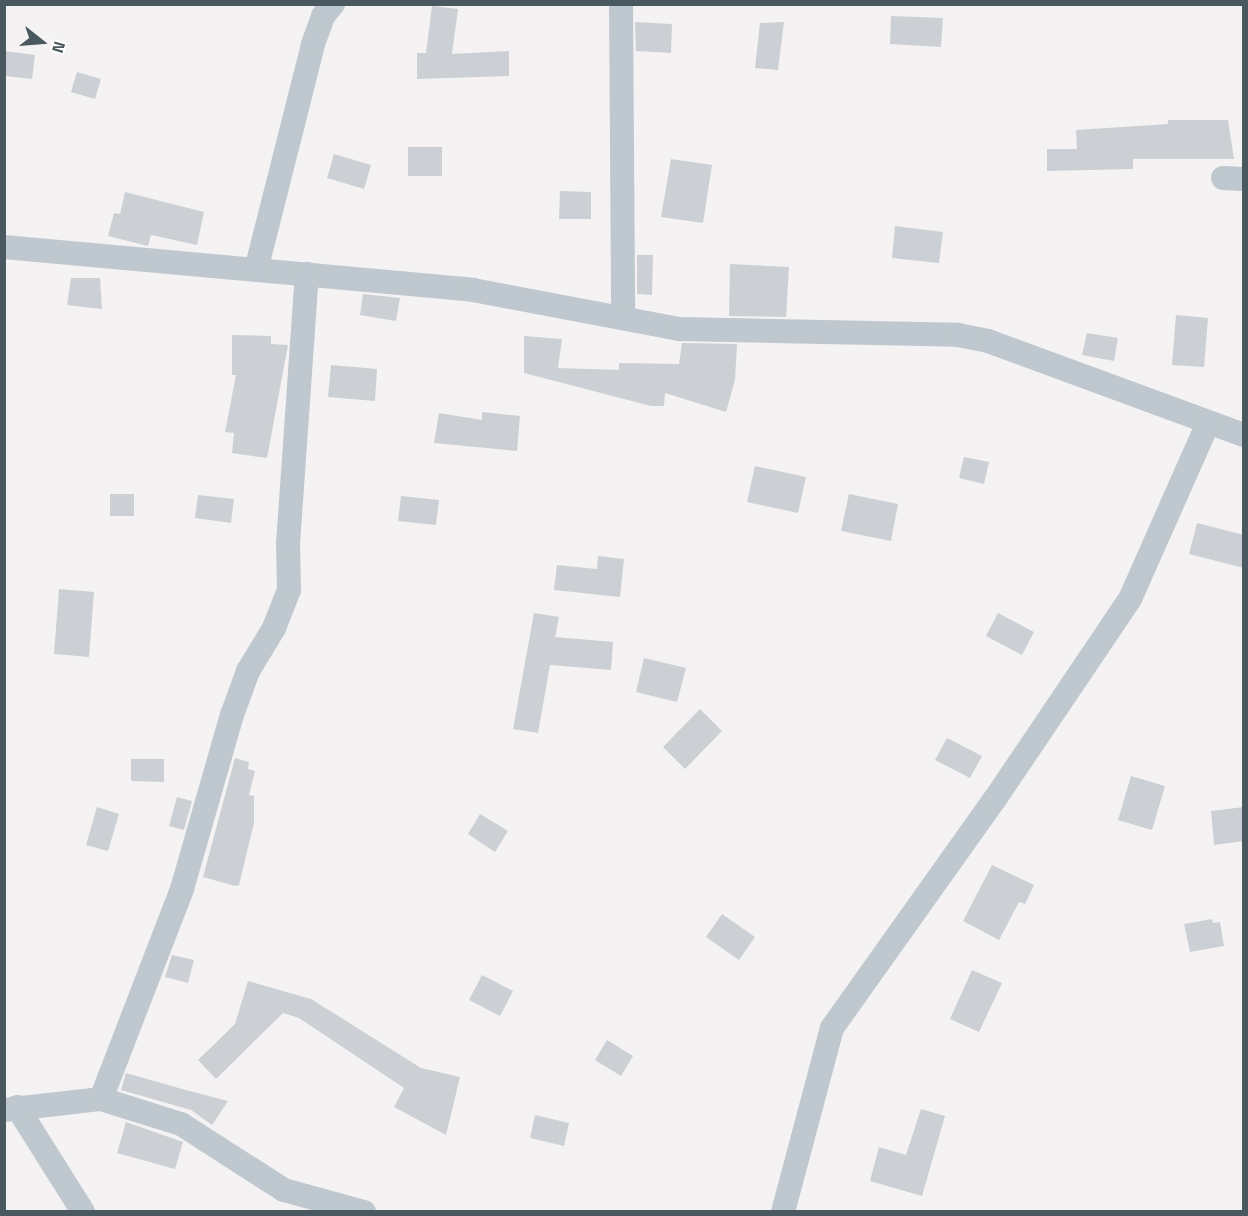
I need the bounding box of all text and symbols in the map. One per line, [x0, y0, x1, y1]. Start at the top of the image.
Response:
north arrow [12, 12, 72, 72]
text: N [46, 38, 72, 56]

